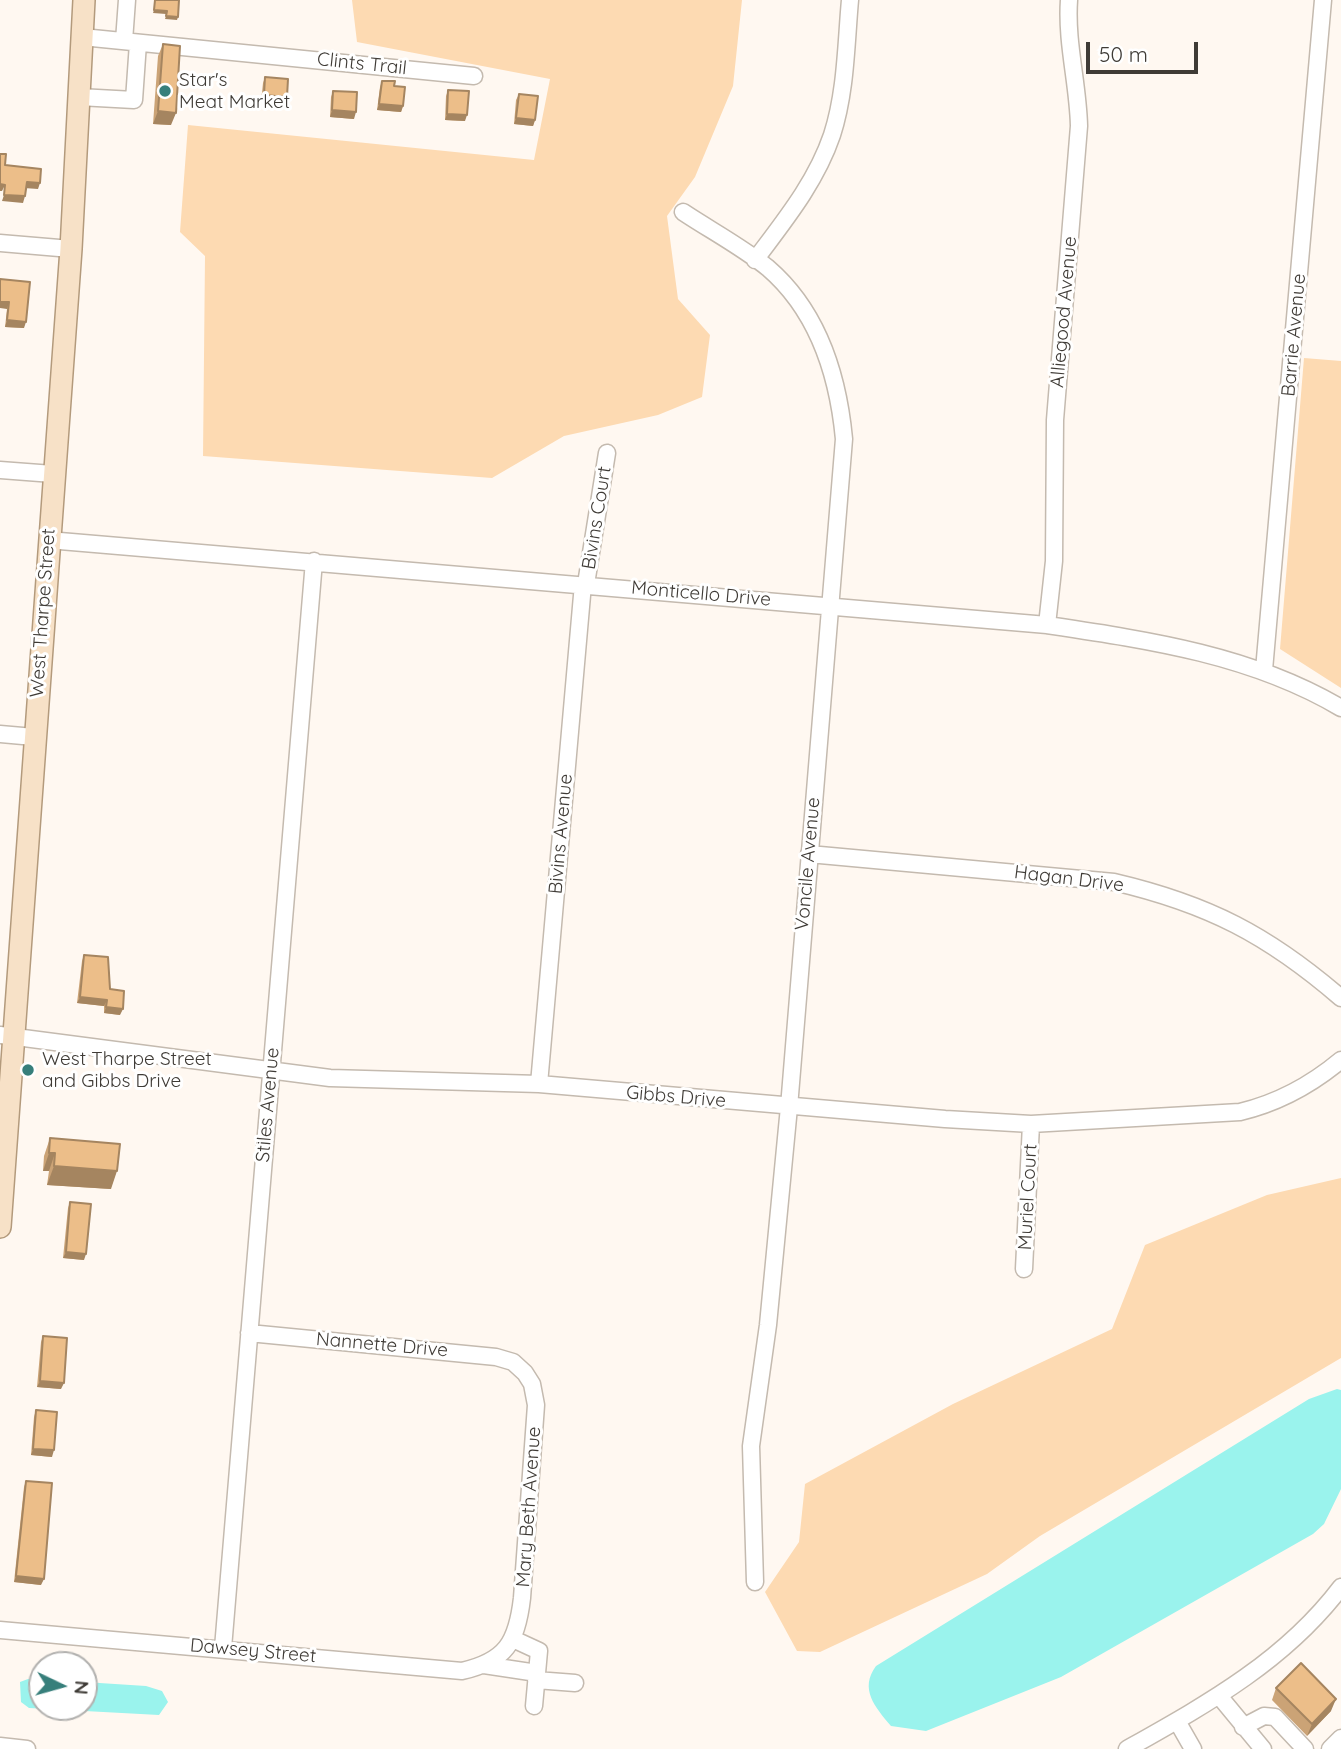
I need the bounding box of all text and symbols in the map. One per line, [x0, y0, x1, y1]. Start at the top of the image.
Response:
scale bar [1089, 28, 1201, 72]
text: 50 m [1099, 41, 1148, 67]
street label: Clints Trail [316, 48, 408, 80]
place label: Star's Meat Market [179, 69, 290, 113]
marker: Star's Meat Market [157, 83, 173, 99]
street label: Alliegood Avenue [1046, 235, 1082, 389]
street label: Barrie Avenue [1277, 273, 1311, 397]
street label: Bivins Court [578, 465, 616, 571]
street label: West Tharpe Street [26, 528, 60, 698]
street label: Monticello Drive [630, 577, 772, 611]
street label: Bivins Avenue [544, 773, 578, 895]
street label: Voncile Avenue [791, 796, 825, 932]
street label: Hagan Drive [1013, 861, 1125, 897]
street label: Stiles Avenue [252, 1047, 284, 1163]
place label: West Tharpe Street and Gibbs Drive [42, 1048, 212, 1092]
marker: West Tharpe Street and Gibbs Drive [20, 1062, 36, 1078]
street label: Gibbs Drive [625, 1081, 727, 1113]
street label: Muriel Court [1014, 1143, 1042, 1251]
street label: Nannette Drive [315, 1328, 449, 1362]
street label: Mary Beth Avenue [512, 1426, 546, 1588]
street label: Dawsey Street [189, 1634, 317, 1668]
north arrow [28, 1651, 98, 1721]
text: N [69, 1680, 94, 1696]

